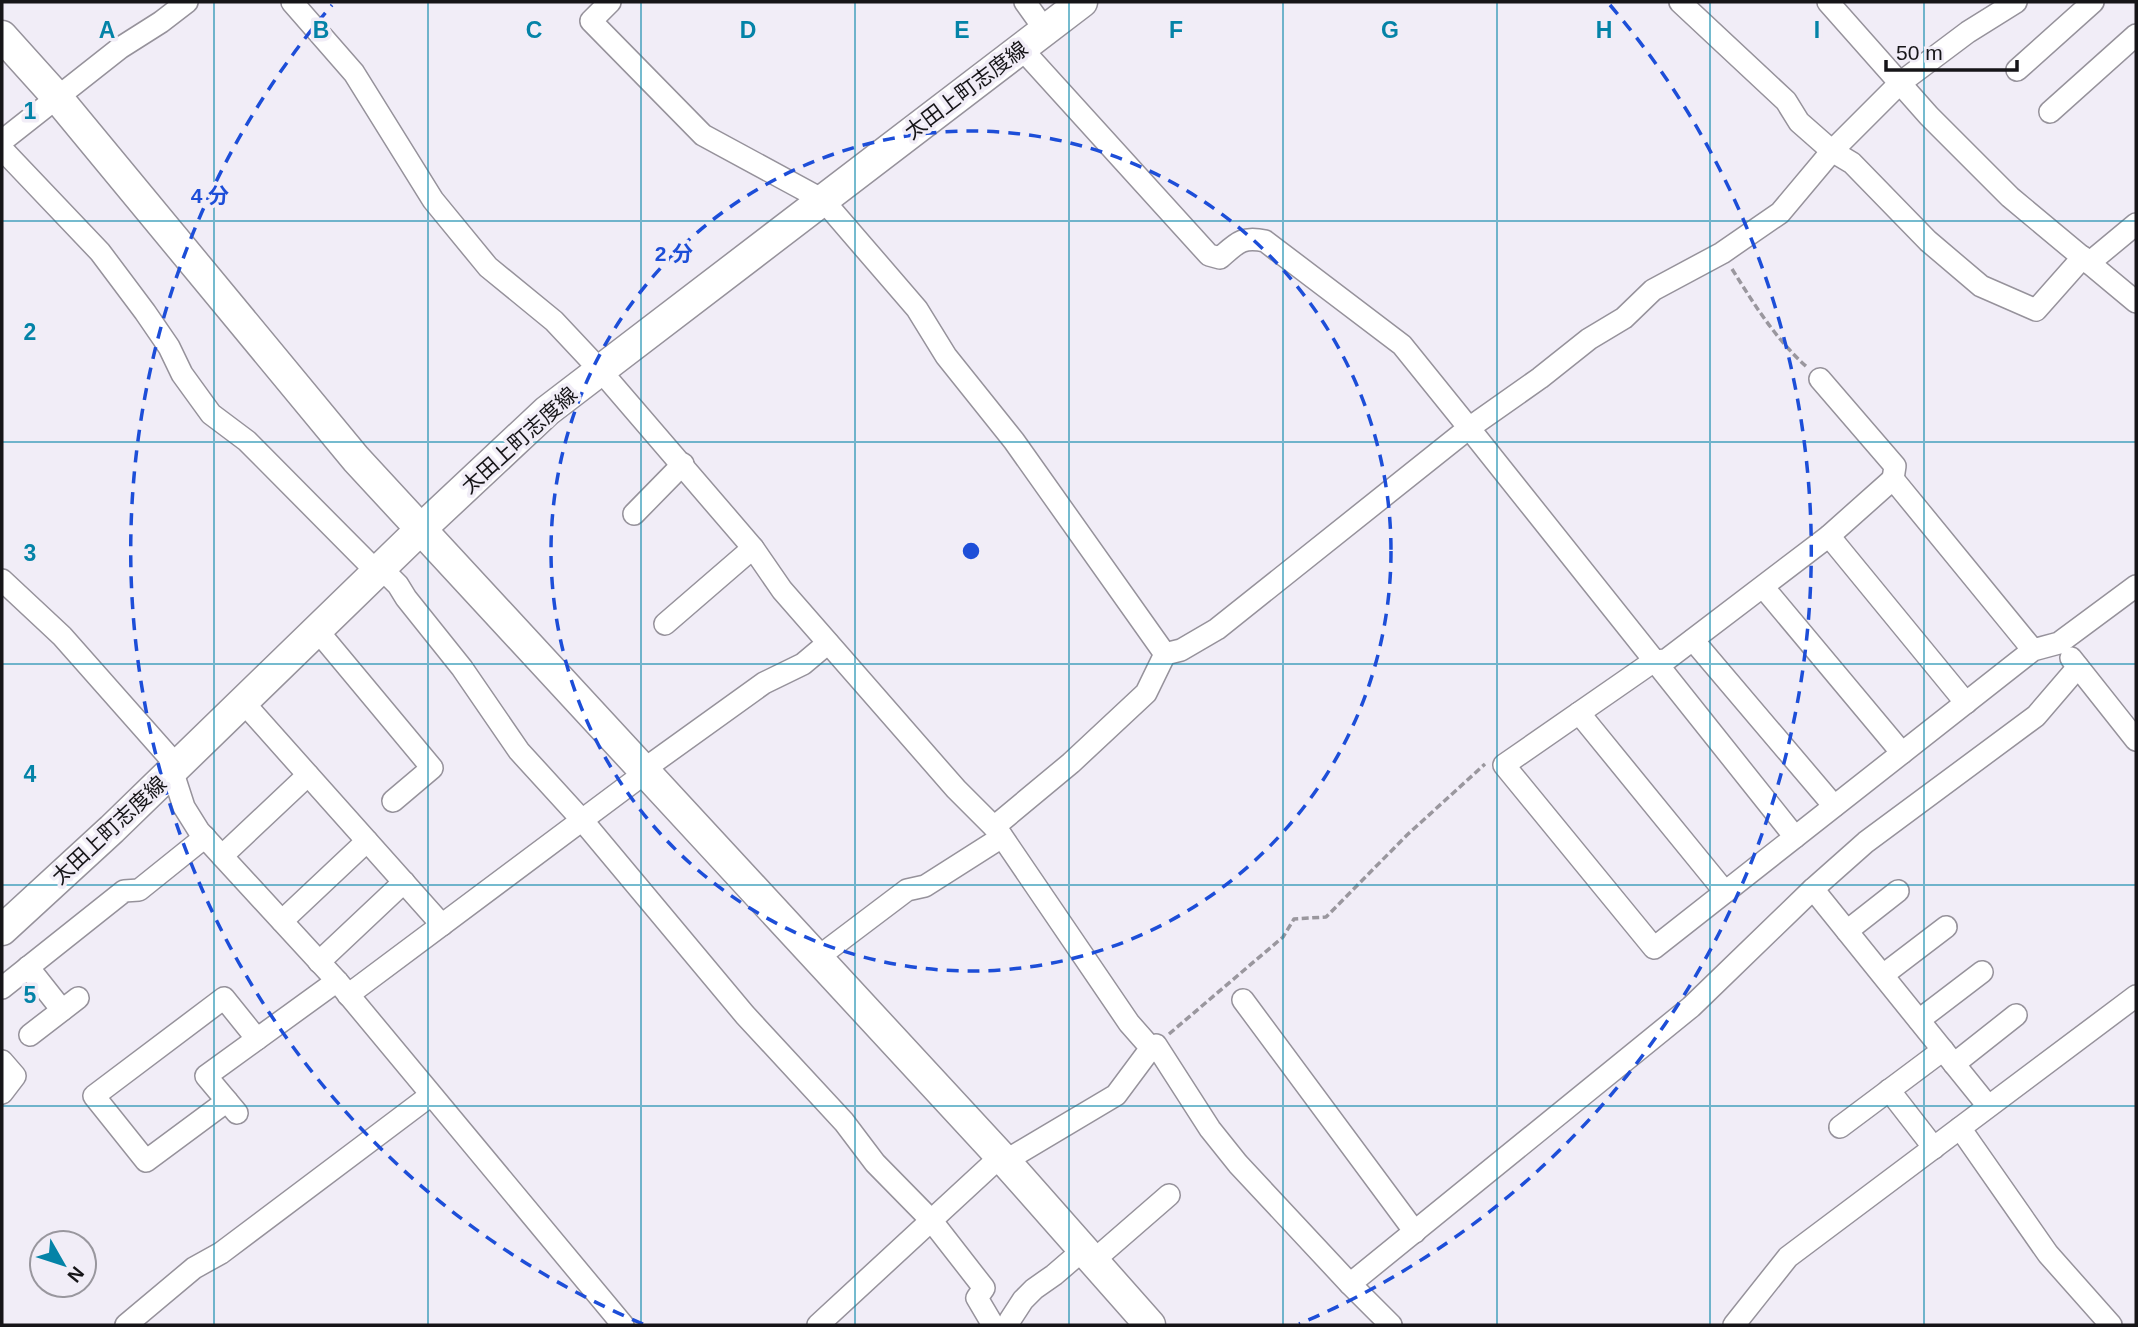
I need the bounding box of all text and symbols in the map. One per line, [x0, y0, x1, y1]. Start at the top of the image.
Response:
text: A [99, 17, 115, 43]
text: B [313, 17, 329, 43]
text: C [526, 17, 542, 43]
text: D [740, 17, 756, 43]
text: E [954, 17, 970, 43]
text: F [1169, 17, 1183, 43]
text: G [1381, 17, 1399, 43]
text: H [1596, 17, 1612, 43]
text: I [1814, 17, 1820, 43]
scale bar [1886, 28, 2017, 72]
street label: 太田上町志度線 [900, 37, 1032, 143]
text: 50 m [1896, 41, 1943, 64]
text: 1 [24, 98, 37, 124]
text: 4 分 [191, 184, 229, 207]
text: 2 分 [655, 242, 693, 265]
text: 2 [24, 319, 36, 345]
street label: 太田上町志度線 [457, 382, 581, 498]
centre of rings [959, 539, 983, 563]
text: 3 [24, 540, 36, 566]
text: 4 [24, 761, 37, 787]
street label: 太田上町志度線 [47, 771, 171, 889]
text: 5 [24, 982, 37, 1008]
north arrow [28, 1229, 98, 1299]
text: N [63, 1262, 88, 1286]

